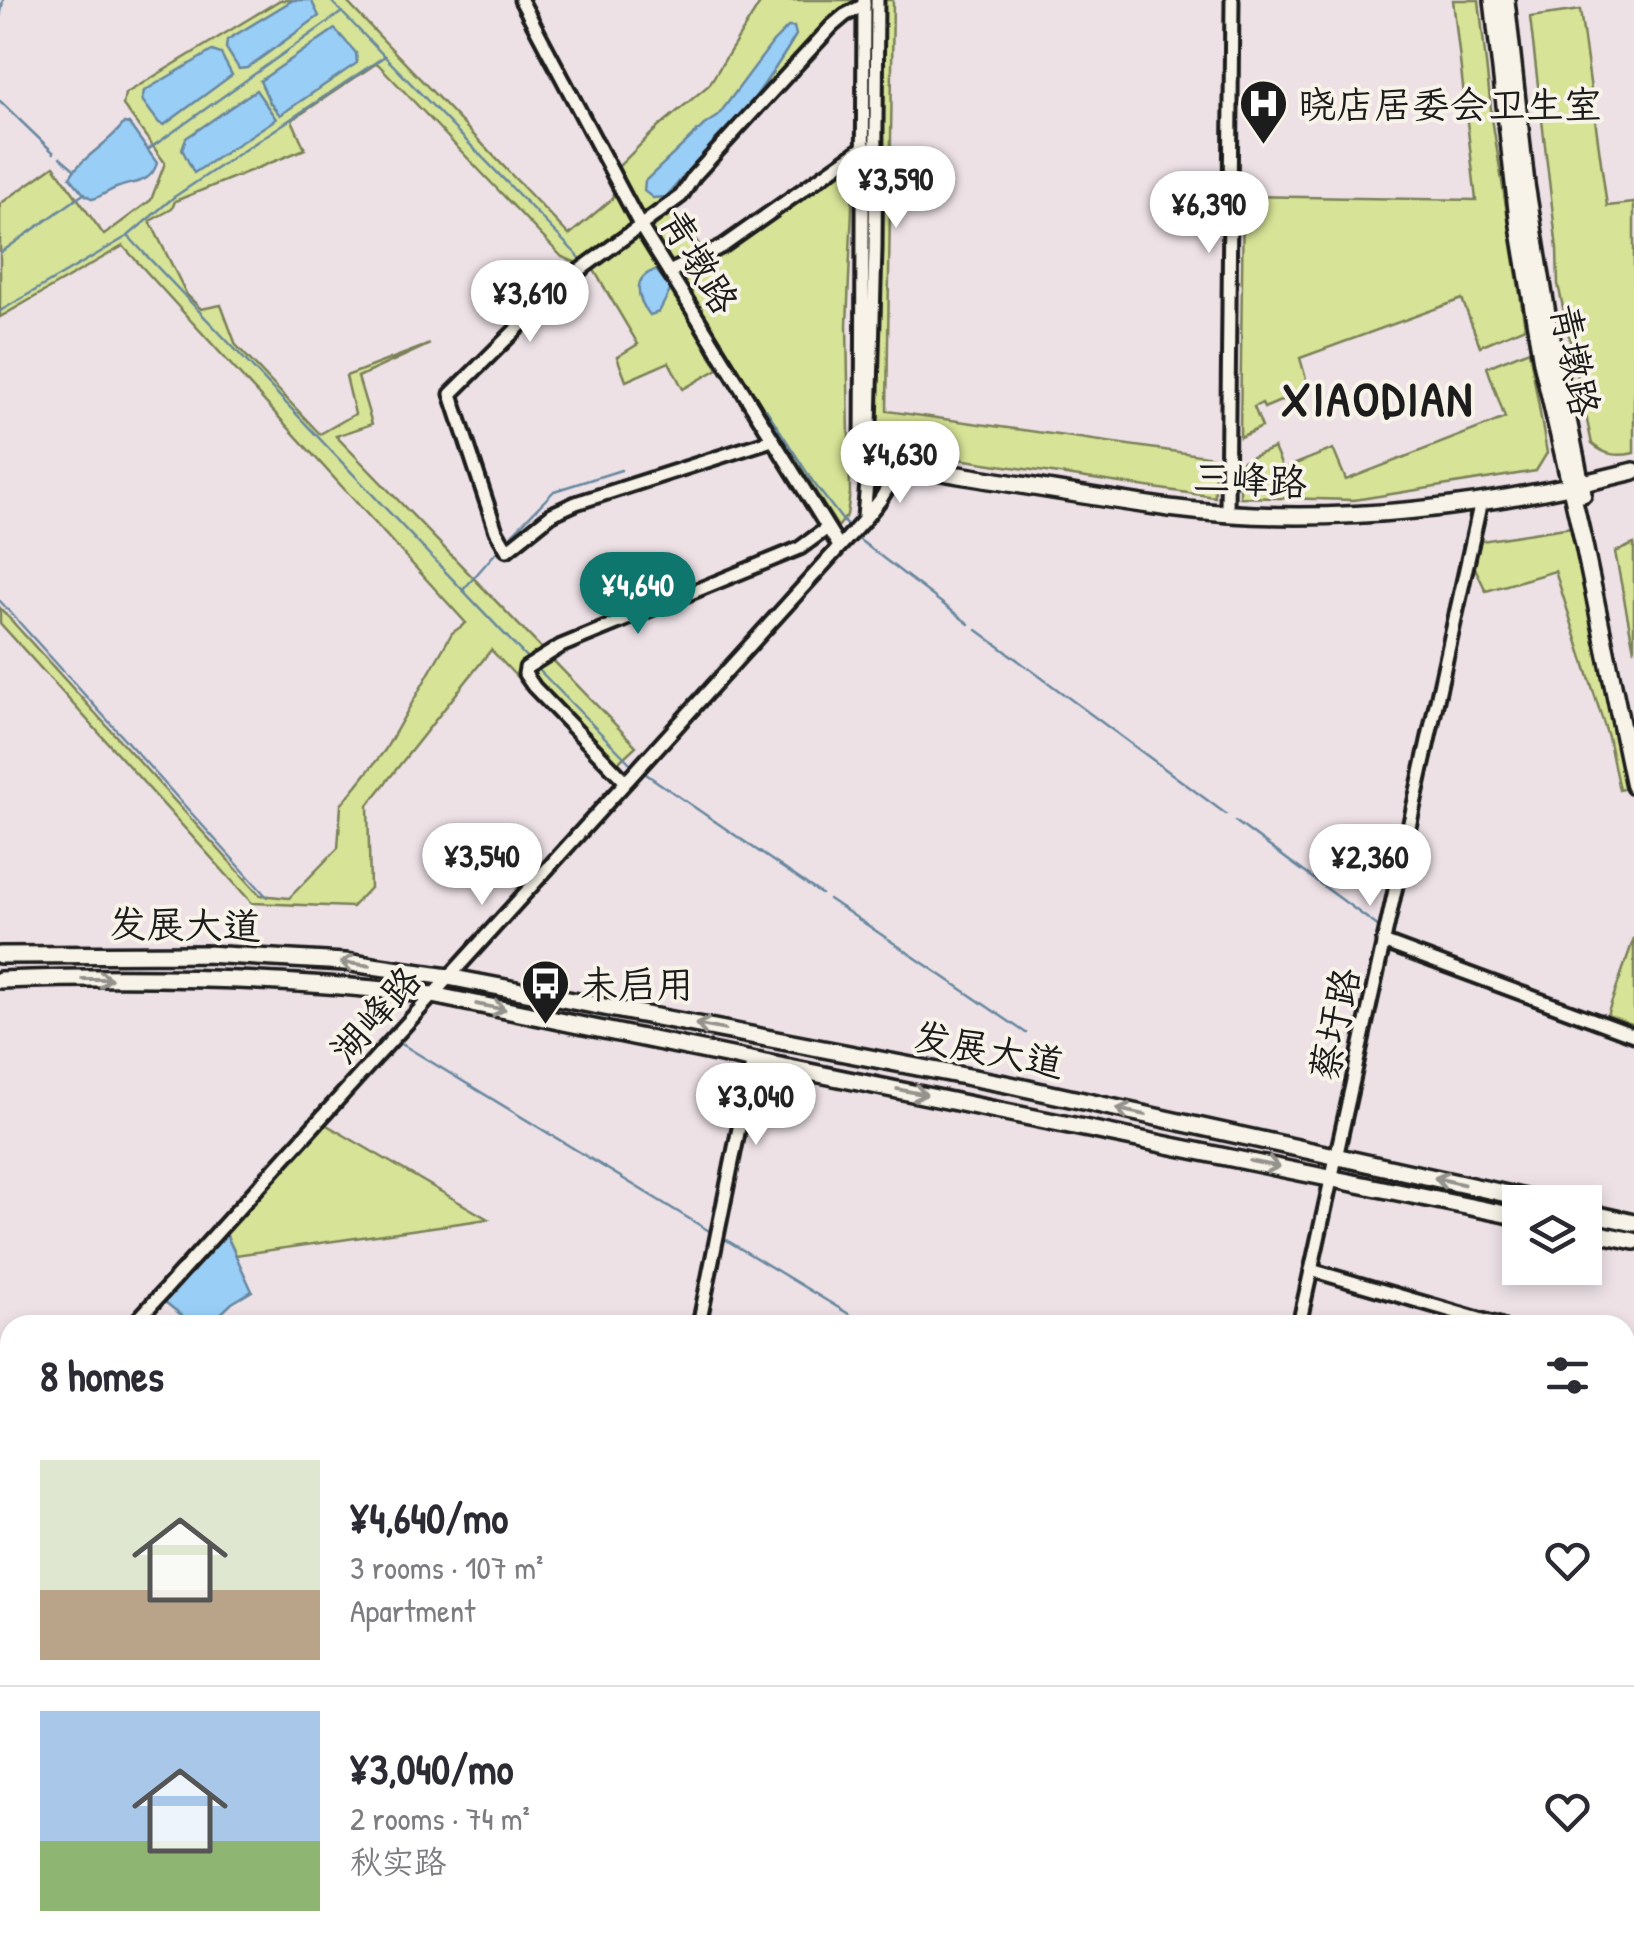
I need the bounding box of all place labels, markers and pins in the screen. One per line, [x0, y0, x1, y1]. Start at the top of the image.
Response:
hospital icon: 晓店居委会卫生室 [1237, 78, 1289, 146]
place label: 晓店居委会卫生室 [1298, 78, 1602, 130]
pin: ¥3,590 [815, 146, 977, 231]
pin: ¥6,390 [1128, 171, 1290, 256]
pin: ¥3,610 [449, 260, 611, 345]
pin: ¥4,630 [819, 421, 981, 506]
pin: ¥4,640 [557, 552, 719, 637]
pin: ¥3,540 [401, 823, 563, 908]
pin: ¥2,360 [1289, 824, 1451, 909]
bus stop icon: 未启用 [519, 958, 571, 1026]
place label: 未启用 [580, 958, 694, 1010]
pin: ¥3,040 [675, 1063, 837, 1148]

